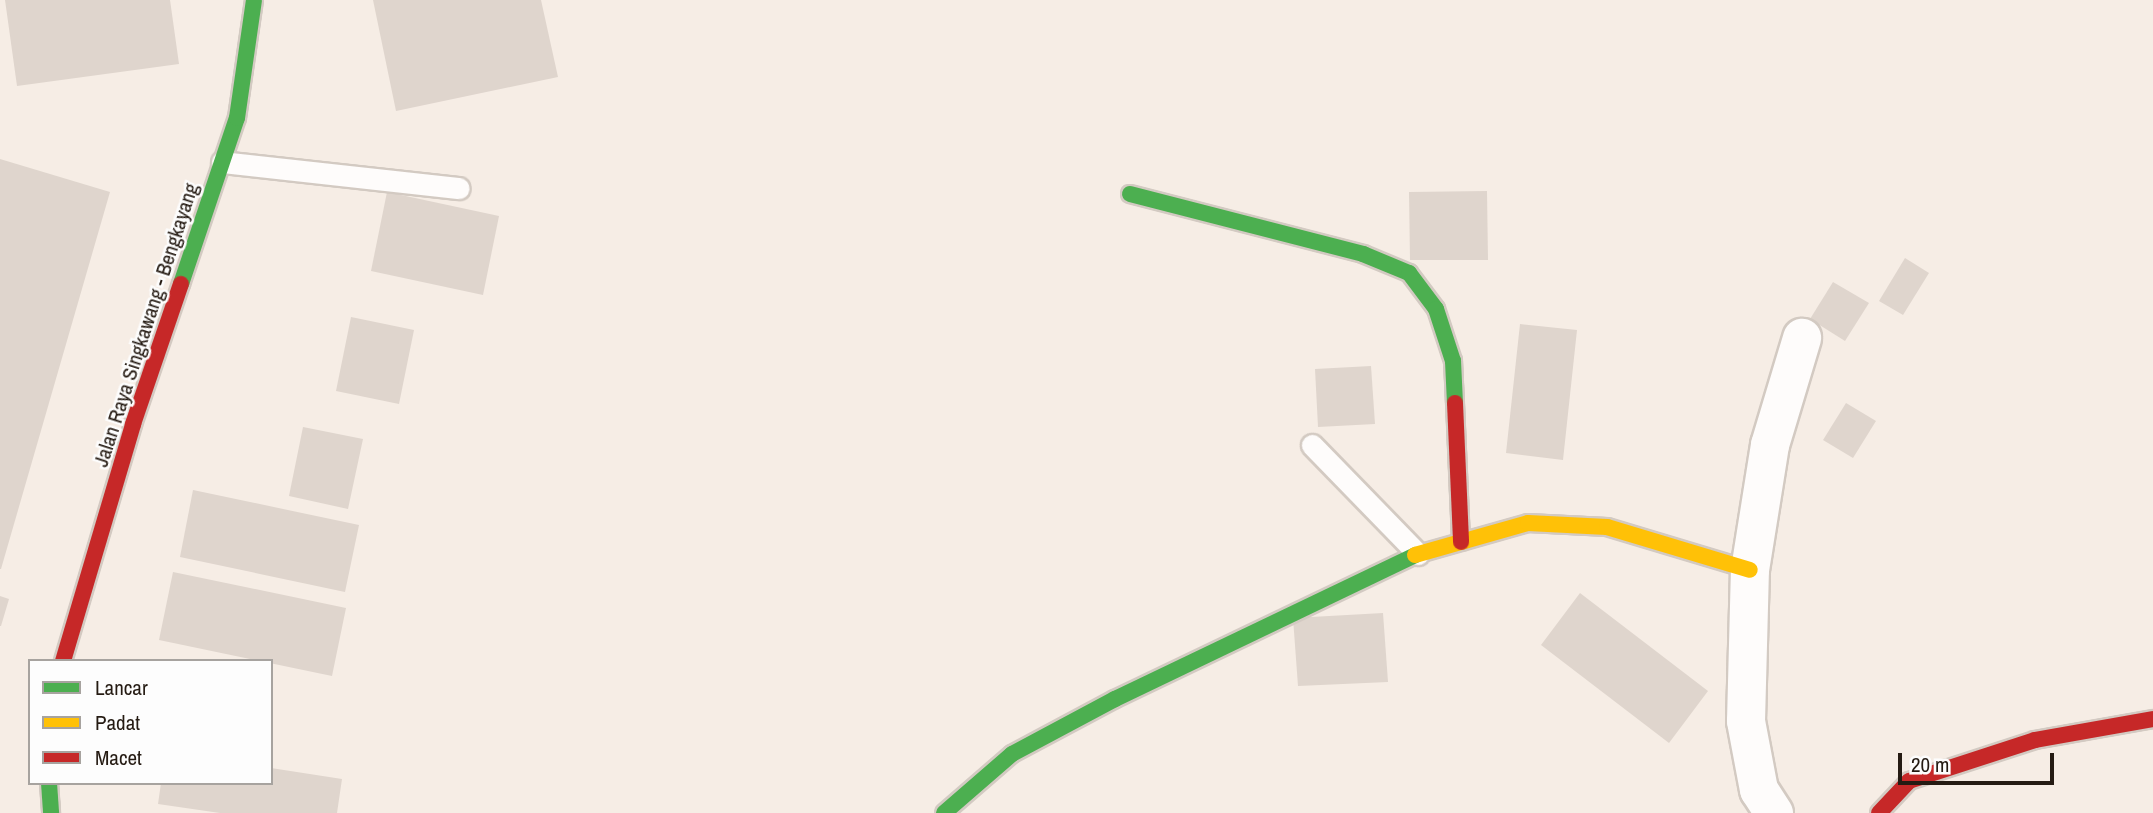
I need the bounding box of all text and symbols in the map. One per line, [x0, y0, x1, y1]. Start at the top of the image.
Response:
street label: Jalan Raya Singkawang - Bengkayang [88, 180, 204, 470]
legend [28, 659, 273, 785]
text: Lancar [95, 673, 148, 702]
text: Padat [95, 708, 140, 737]
scale bar [1901, 740, 2057, 784]
text: Macet [95, 743, 142, 772]
text: 20 m [1911, 750, 1949, 779]

